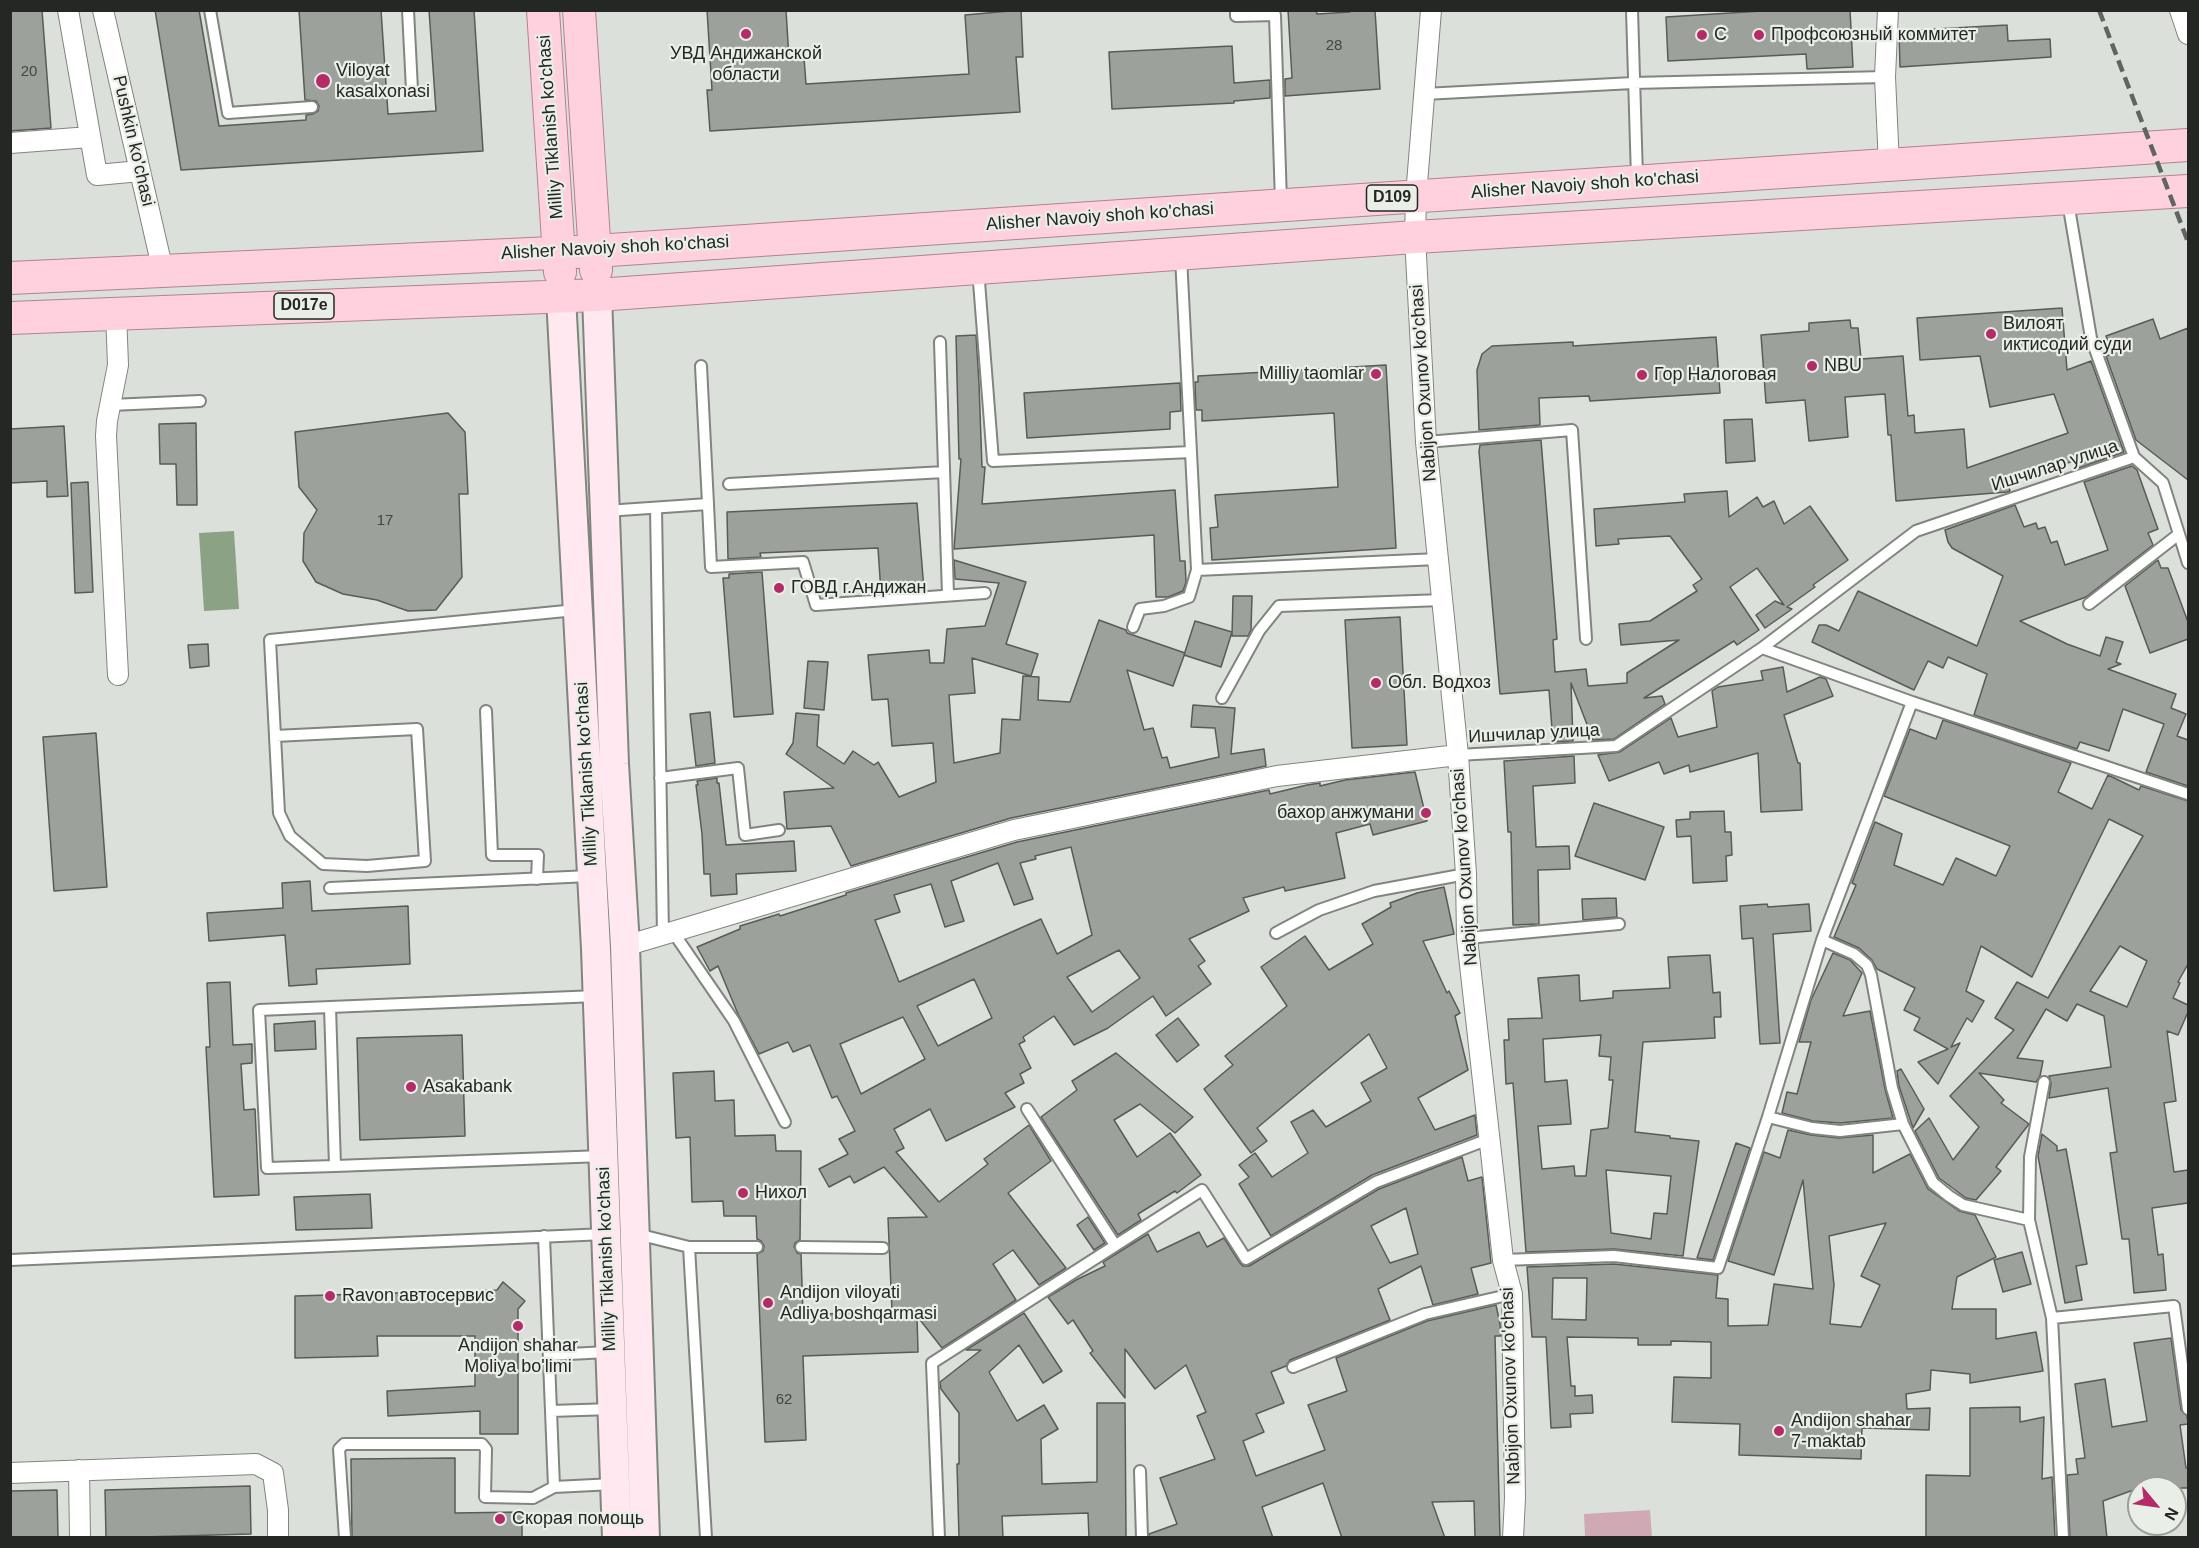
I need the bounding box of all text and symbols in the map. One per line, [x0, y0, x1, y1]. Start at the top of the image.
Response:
place label: С [1714, 24, 1727, 46]
place label: Профсоюзный коммитет [1771, 24, 1976, 46]
marker: УВД Андижанской области [739, 27, 753, 41]
marker: С [1695, 28, 1709, 42]
marker: Профсоюзный коммитет [1752, 28, 1766, 42]
street label: Milliy Tiklanish ko'chasi [534, 34, 568, 220]
house number: 28 [1326, 37, 1342, 55]
place label: УВД Андижанской области [670, 43, 822, 86]
place label: Viloyat kasalxonasi [336, 60, 430, 103]
house number: 20 [21, 63, 37, 81]
marker: Viloyat kasalxonasi [314, 72, 332, 90]
street label: Pushkin ko'chasi [107, 74, 159, 208]
street label: Alisher Navoiy shoh ko'chasi [1470, 166, 1700, 204]
road number: D109 [1366, 185, 1418, 211]
street label: Alisher Navoiy shoh ko'chasi [985, 198, 1215, 236]
street label: Alisher Navoiy shoh ko'chasi [500, 231, 730, 265]
street label: Nabijon Oxunov ko'chasi [1406, 284, 1442, 482]
road number: D017e [274, 293, 334, 319]
place label: Вилоят иктисодий суди [2003, 313, 2132, 356]
marker: Вилоят иктисодий суди [1984, 327, 1998, 341]
place label: NBU [1824, 355, 1862, 377]
marker: NBU [1805, 359, 1819, 373]
place label: Milliy taomlar [1259, 363, 1364, 385]
place label: Гор Налоговая [1654, 364, 1777, 386]
marker: Milliy taomlar [1369, 367, 1383, 381]
marker: Гор Налоговая [1635, 368, 1649, 382]
street label: Ишчилар улица [1989, 435, 2121, 497]
house number: 17 [377, 512, 393, 530]
place label: ГОВД г.Андижан [791, 577, 926, 599]
marker: ГОВД г.Андижан [772, 581, 786, 595]
place label: Обл. Водхоз [1388, 672, 1491, 694]
marker: Обл. Водхоз [1369, 676, 1383, 690]
street label: Milliy Tiklanish ko'chasi [571, 681, 603, 867]
street label: Ишчилар улица [1468, 720, 1600, 748]
street label: Nabijon Oxunov ko'chasi [1447, 768, 1483, 966]
place label: бахор анжумани [1277, 802, 1414, 824]
marker: бахор анжумани [1419, 806, 1433, 820]
place label: Asakabank [423, 1076, 512, 1098]
marker: Asakabank [404, 1080, 418, 1094]
street label: Milliy Tiklanish ko'chasi [593, 1166, 621, 1352]
place label: Нихол [755, 1182, 807, 1204]
marker: Нихол [736, 1186, 750, 1200]
place label: Andijon viloyati Adliya boshqarmasi [780, 1282, 937, 1324]
place label: Ravon автосервис [342, 1285, 494, 1307]
street label: Nabijon Oxunov ko'chasi [1497, 1287, 1525, 1485]
marker: Ravon автосервис [323, 1289, 337, 1303]
marker: Andijon viloyati Adliya boshqarmasi [761, 1296, 775, 1310]
marker: Andijon shahar Moliya bo'limi [511, 1319, 525, 1333]
place label: Andijon shahar Moliya bo'limi [458, 1335, 578, 1378]
house number: 62 [776, 1391, 792, 1409]
place label: Andijon shahar 7-maktab [1791, 1410, 1911, 1452]
marker: Andijon shahar 7-maktab [1772, 1424, 1786, 1438]
north arrow [2127, 1476, 2187, 1536]
text: N [2161, 1505, 2182, 1523]
place label: Скорая помощь [512, 1508, 644, 1530]
marker: Скорая помощь [493, 1512, 507, 1526]

